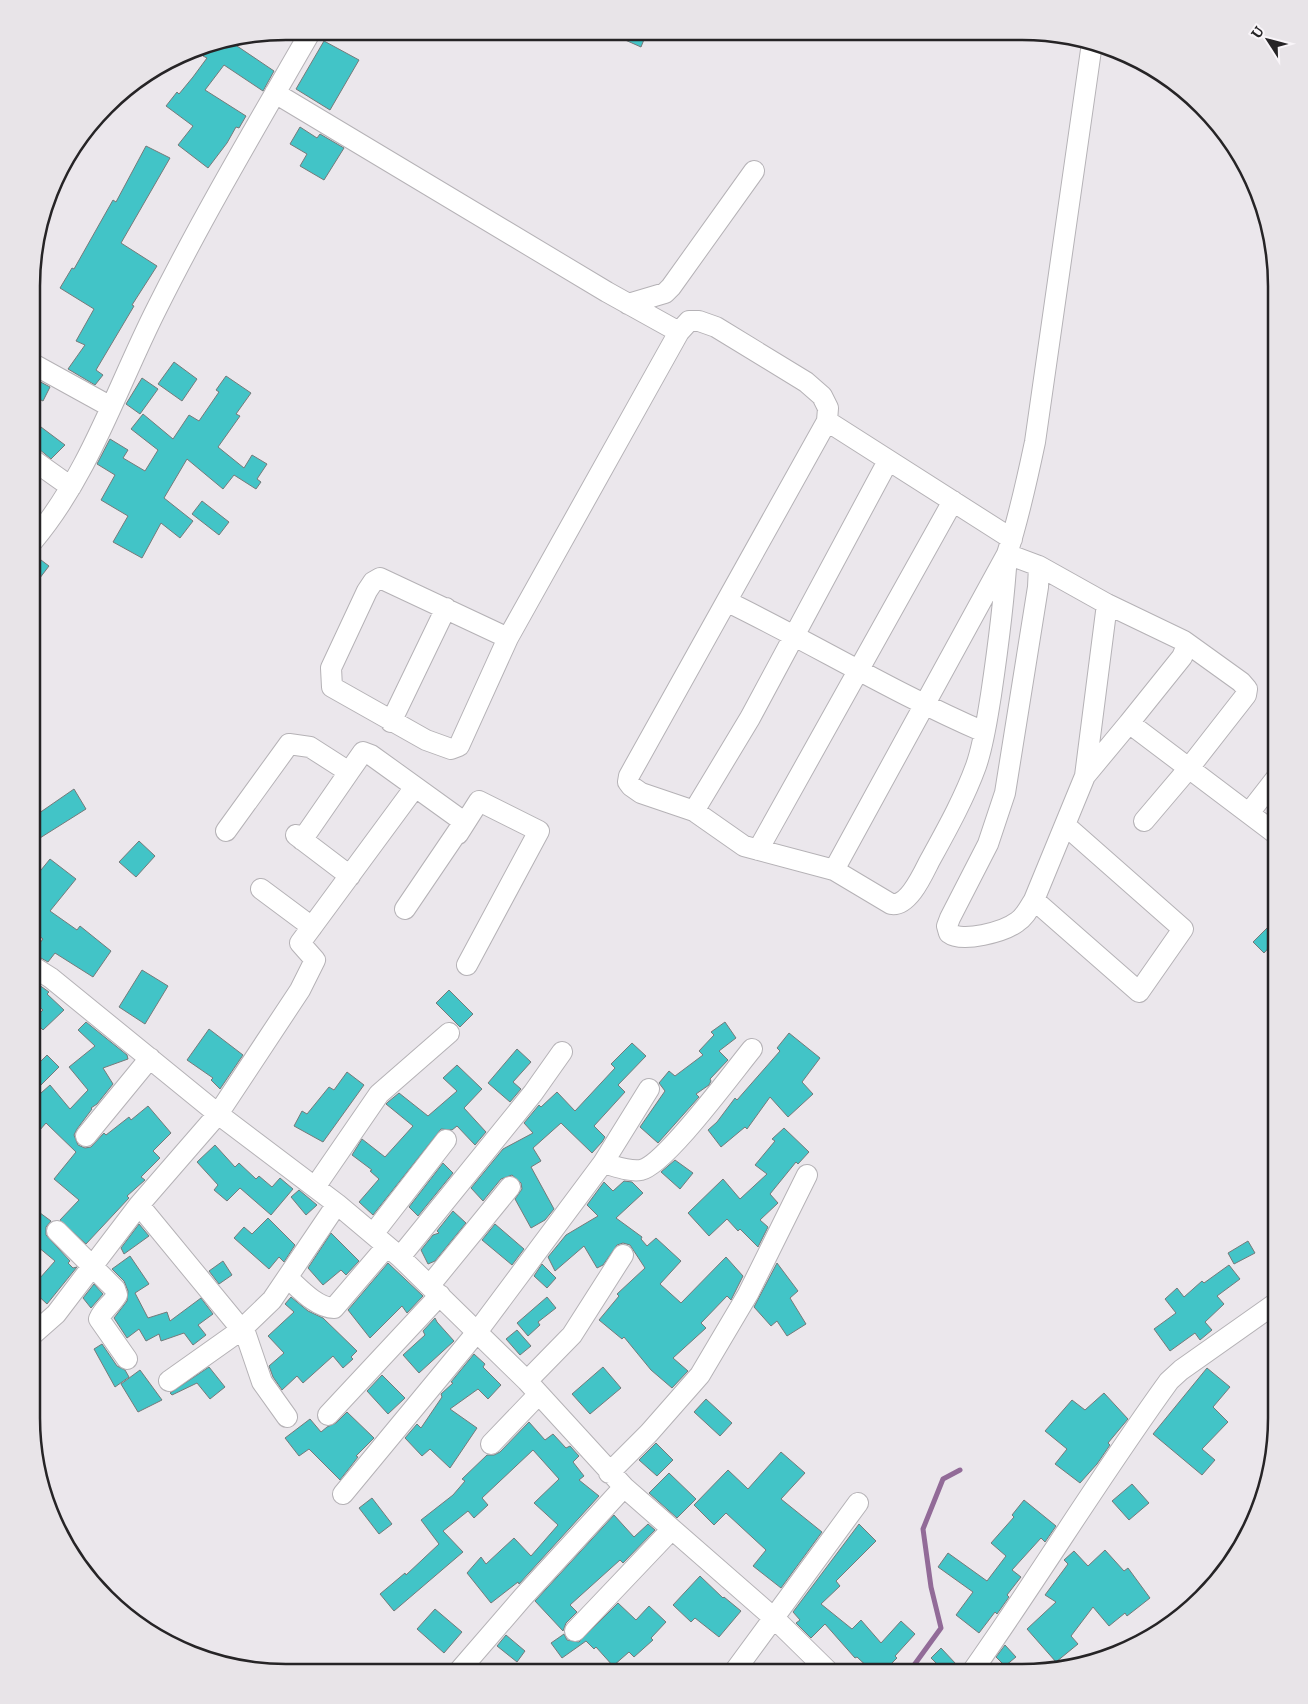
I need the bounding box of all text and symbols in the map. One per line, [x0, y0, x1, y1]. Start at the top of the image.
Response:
north arrow [1243, 15, 1293, 65]
text: U [1245, 21, 1268, 42]

